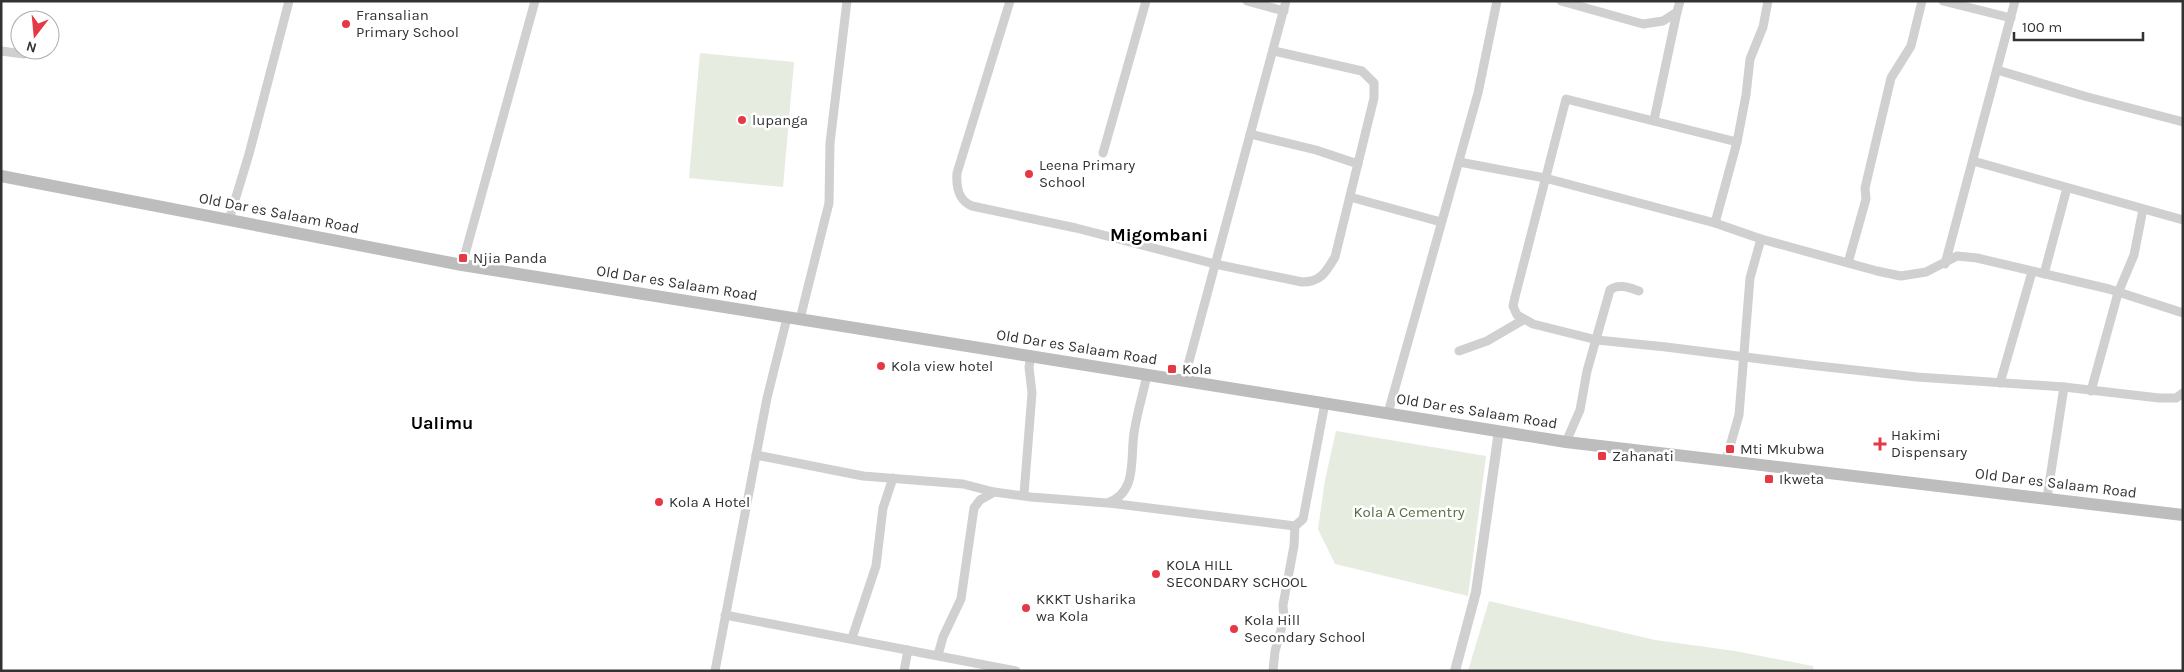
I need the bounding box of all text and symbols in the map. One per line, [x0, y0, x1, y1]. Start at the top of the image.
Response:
place label: Fransalian Primary School [356, 6, 459, 41]
north arrow [10, 10, 60, 60]
scale bar [2014, 10, 2143, 42]
marker: Fransalian Primary School [340, 18, 352, 30]
text: 100 m [2022, 18, 2062, 36]
text: N [24, 37, 39, 57]
place label: lupanga [752, 111, 808, 129]
marker: lupanga [736, 114, 748, 126]
place label: Leena Primary School [1039, 156, 1135, 191]
marker: Leena Primary School [1023, 168, 1035, 180]
street label: Old Dar es Salaam Road [197, 189, 361, 237]
district label: Migombani [1110, 224, 1208, 246]
place label: Njia Panda [473, 249, 547, 267]
marker: Njia Panda [457, 252, 469, 264]
street label: Old Dar es Salaam Road [595, 261, 759, 305]
street label: Old Dar es Salaam Road [995, 325, 1159, 369]
place label: Kola view hotel [891, 357, 993, 375]
marker: Kola view hotel [875, 360, 887, 372]
place label: Kola [1182, 360, 1212, 378]
marker: Kola [1166, 363, 1178, 375]
street label: Old Dar es Salaam Road [1395, 389, 1559, 433]
district label: Ualimu [411, 412, 473, 434]
place label: Hakimi Dispensary [1891, 426, 1967, 461]
marker: Hakimi Dispensary [1873, 437, 1887, 451]
place label: Mti Mkubwa [1740, 440, 1825, 458]
marker: Mti Mkubwa [1724, 443, 1736, 455]
place label: Zahanati [1612, 447, 1674, 465]
marker: Zahanati [1596, 450, 1608, 462]
street label: Old Dar es Salaam Road [1974, 464, 2138, 502]
place label: Ikweta [1779, 470, 1824, 488]
marker: Ikweta [1763, 473, 1775, 485]
place label: Kola A Hotel [669, 493, 750, 511]
marker: Kola A Hotel [653, 496, 665, 508]
park label: Kola A Cementry [1353, 503, 1465, 521]
place label: KOLA HILL SECONDARY SCHOOL [1166, 556, 1307, 591]
marker: KOLA HILL SECONDARY SCHOOL [1150, 568, 1162, 580]
place label: KKKT Usharika wa Kola [1036, 590, 1136, 625]
marker: KKKT Usharika wa Kola [1020, 602, 1032, 614]
place label: Kola Hill Secondary School [1244, 611, 1365, 646]
marker: Kola Hill Secondary School [1228, 623, 1240, 635]

